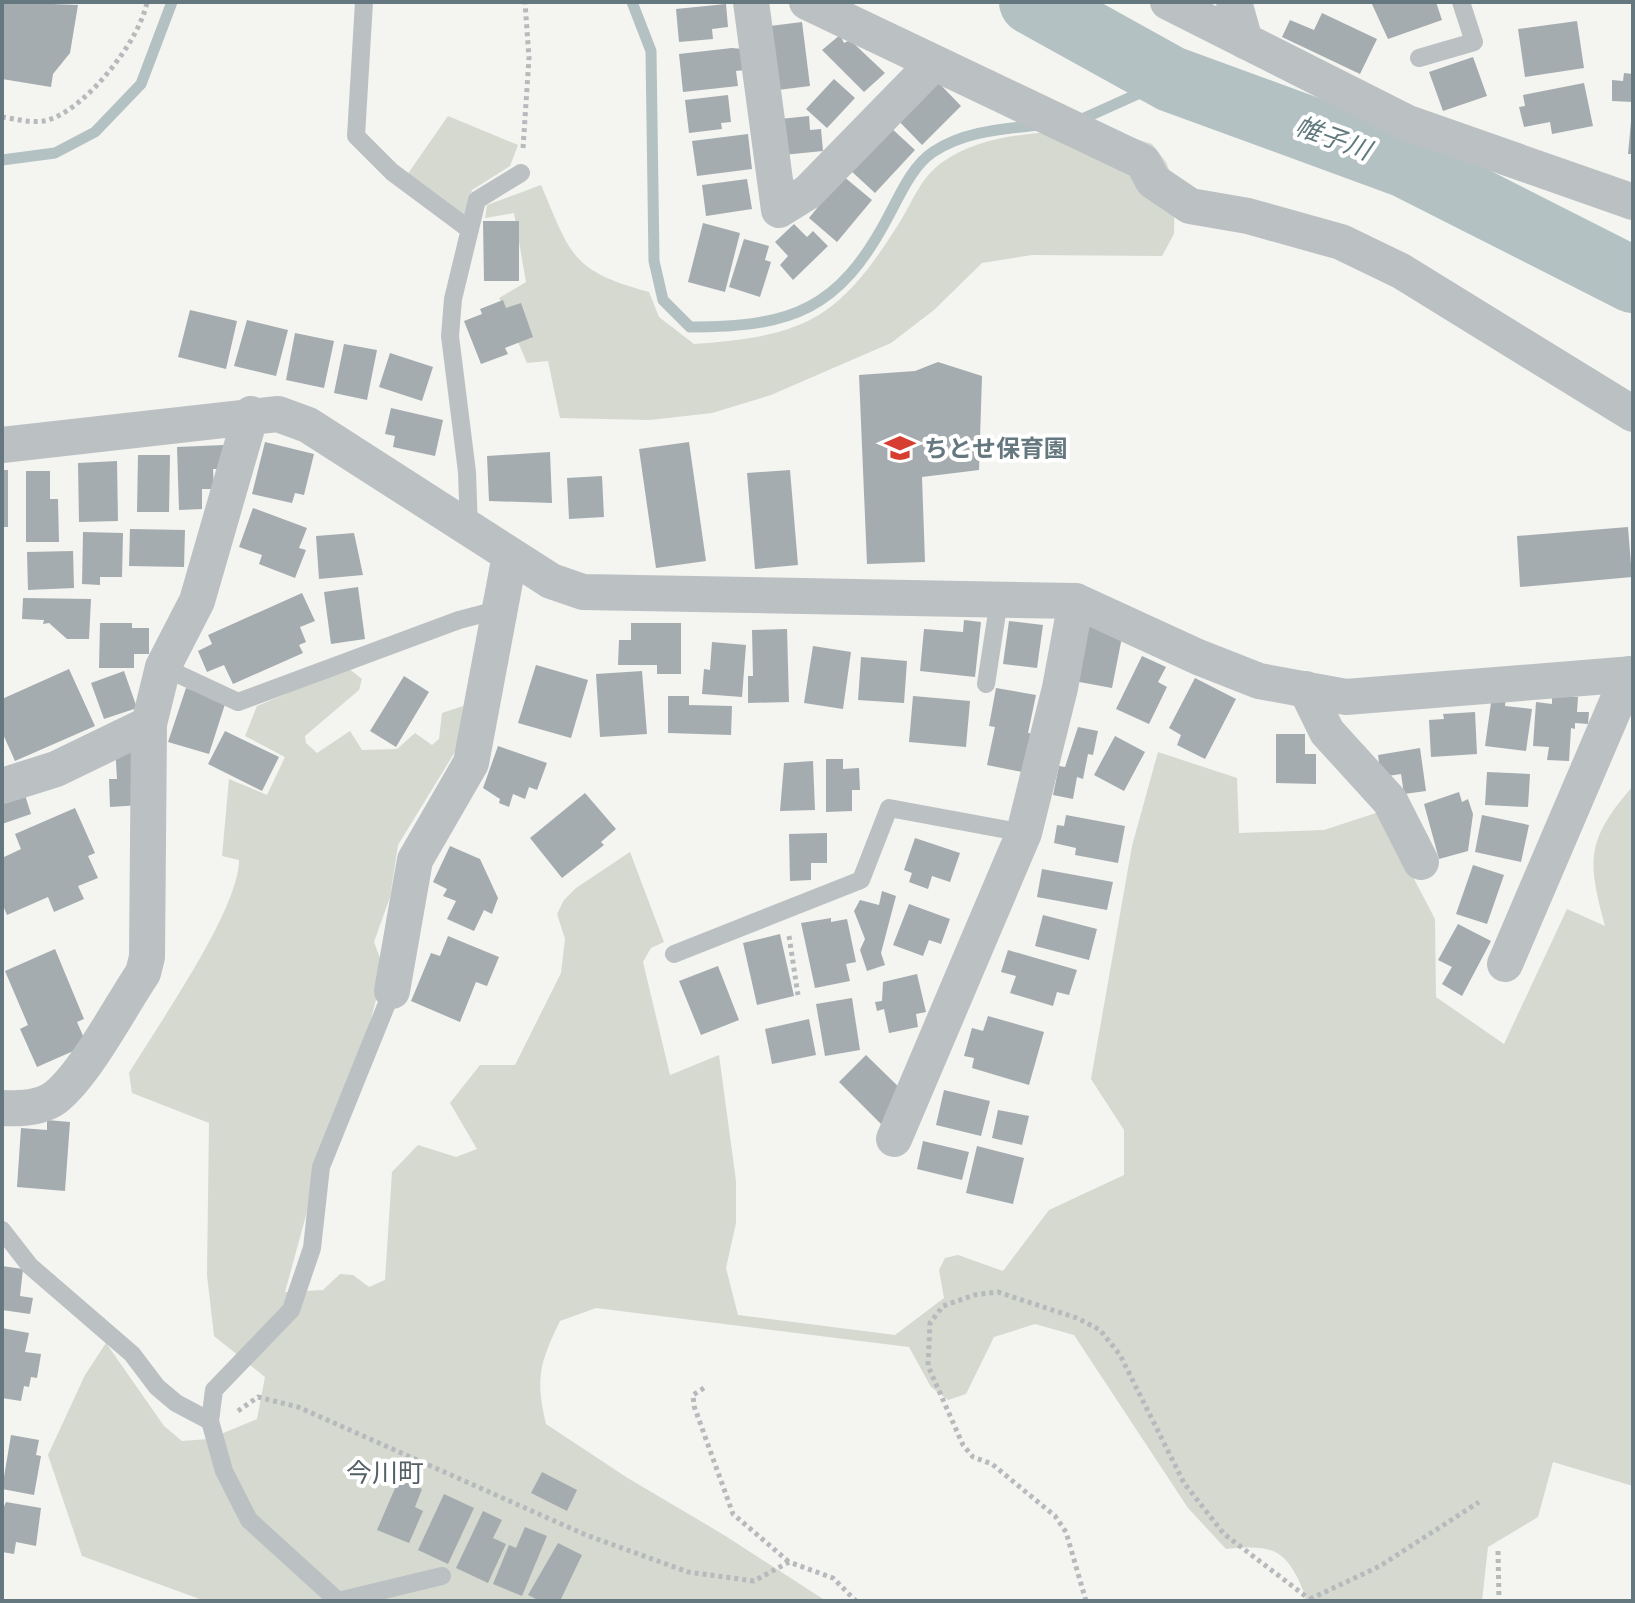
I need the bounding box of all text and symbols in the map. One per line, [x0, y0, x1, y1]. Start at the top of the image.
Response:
water label: 帷子川 [1291, 109, 1378, 168]
school or university icon: ちとせ保育園 [883, 431, 917, 465]
place label: ちとせ保育園 [924, 433, 1068, 464]
district label: 今川町 [346, 1456, 424, 1490]

